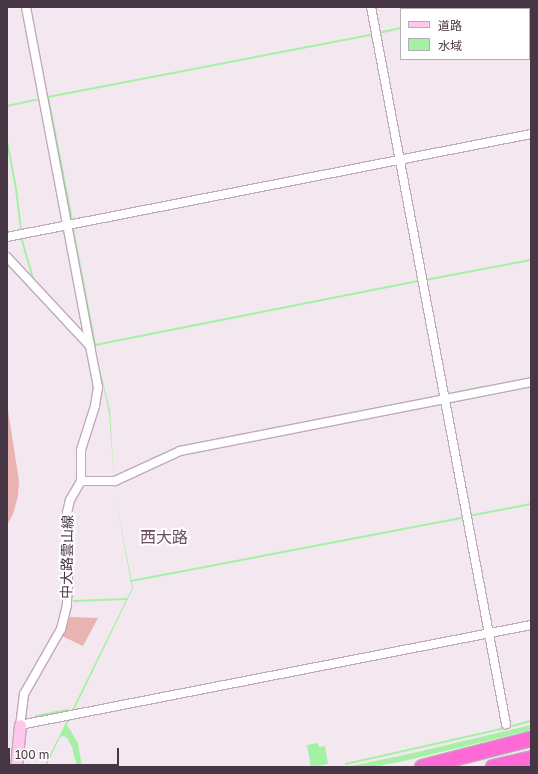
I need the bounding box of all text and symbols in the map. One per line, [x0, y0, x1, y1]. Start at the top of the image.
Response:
legend [400, 8, 530, 60]
text: 道路 [438, 18, 462, 33]
text: 水域 [438, 38, 462, 53]
street label: 中大路雲山線 [58, 515, 76, 599]
district label: 西大路 [140, 527, 188, 547]
scale bar [10, 740, 121, 766]
text: 100 m [15, 747, 49, 762]

